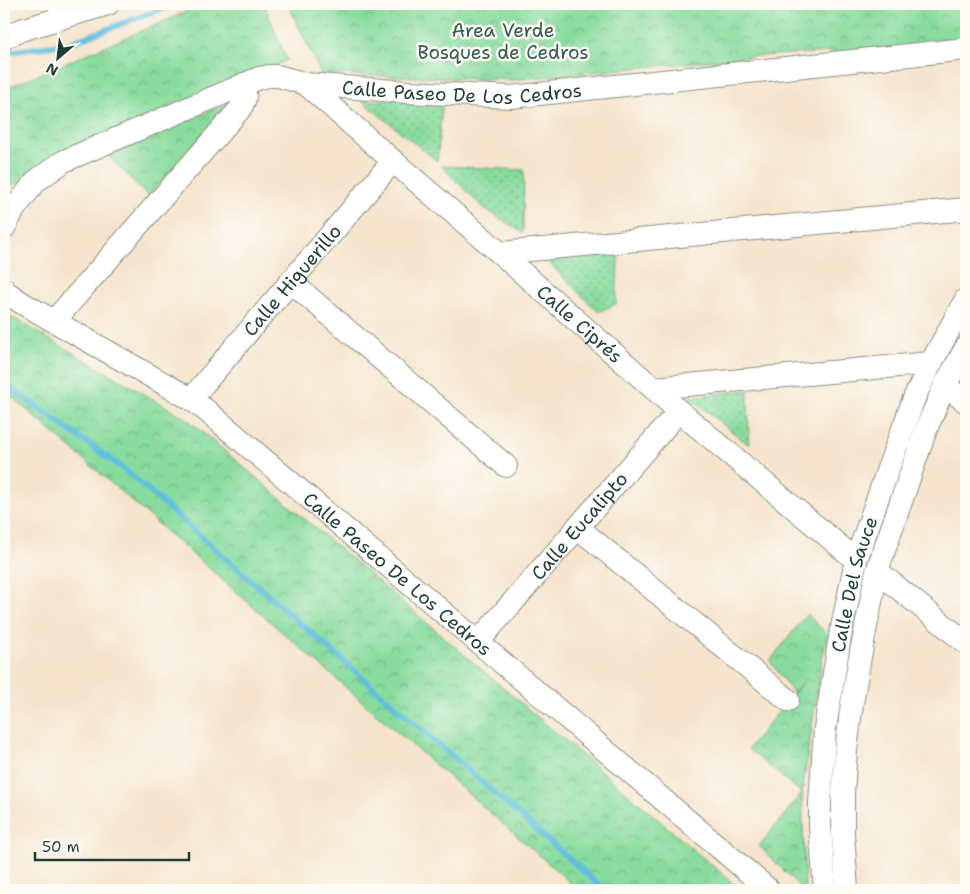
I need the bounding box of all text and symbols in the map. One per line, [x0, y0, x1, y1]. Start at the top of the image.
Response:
park label: Area Verde Bosques de Cedros [417, 18, 589, 65]
north arrow [32, 32, 82, 82]
text: N [43, 59, 61, 80]
street label: Calle Paseo De Los Cedros [341, 75, 583, 110]
street label: Calle Higuerillo [238, 219, 347, 342]
street label: Calle Ciprés [531, 279, 628, 369]
street label: Calle Eucalipto [526, 467, 633, 585]
street label: Calle Paseo De Los Cedros [298, 487, 497, 661]
street label: Calle Del Sauce [826, 513, 883, 654]
scale bar [35, 829, 189, 861]
text: 50 m [42, 837, 80, 857]

